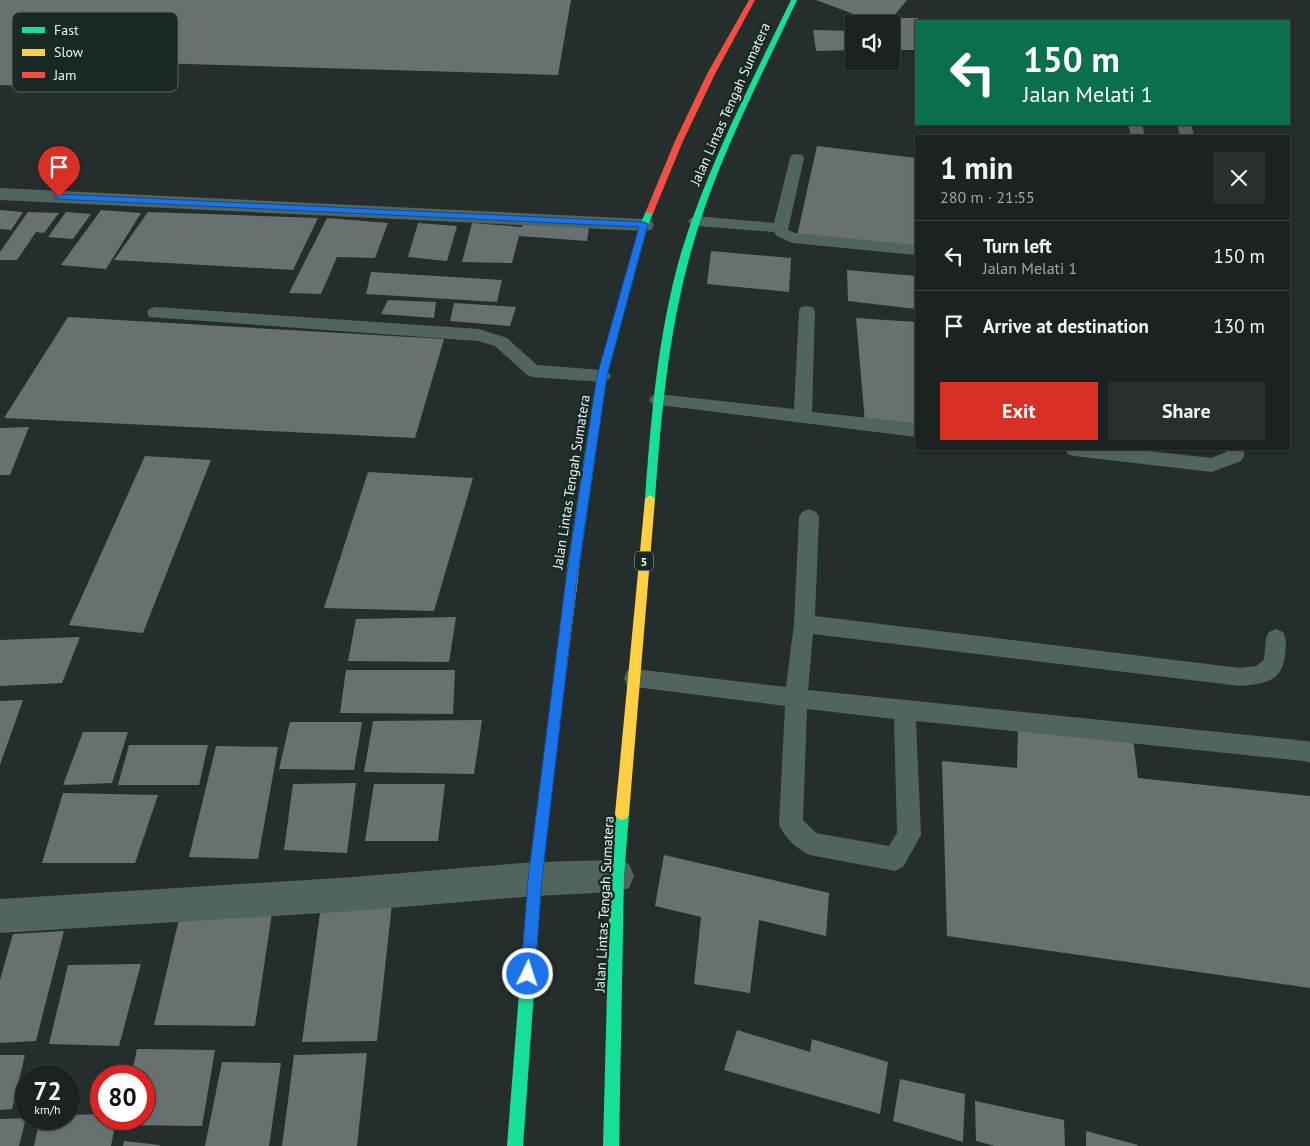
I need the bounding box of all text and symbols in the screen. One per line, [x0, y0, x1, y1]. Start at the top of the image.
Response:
legend [12, 12, 178, 92]
map controls [845, 15, 900, 70]
button: sound [845, 15, 900, 70]
street label: Jalan Lintas Tengah Sumatera [686, 20, 774, 189]
text: Fast [54, 21, 79, 39]
text: 150 m [1023, 36, 1120, 82]
icon: left [940, 40, 1005, 105]
text: Slow [54, 43, 84, 61]
text: Jam [53, 66, 76, 84]
text: Jalan Melati 1 [1023, 80, 1153, 108]
pin [38, 146, 80, 197]
text: 1 min [940, 148, 1013, 187]
button: close [1213, 152, 1265, 204]
icon: arrive [45, 153, 73, 181]
text: 280 m · 21:55 [940, 187, 1035, 207]
text: Turn left [983, 234, 1052, 258]
icon: left [940, 242, 968, 270]
text: 150 m [1213, 244, 1265, 268]
text: Jalan Melati 1 [983, 258, 1077, 278]
icon: arrive [940, 312, 968, 340]
text: Arrive at destination [983, 314, 1149, 338]
text: 130 m [1213, 314, 1265, 338]
button: Exit [940, 382, 1098, 440]
button: Share [1108, 382, 1265, 440]
street label: Jalan Lintas Tengah Sumatera [548, 393, 594, 571]
road number: 5 [635, 552, 653, 570]
street label: Jalan Lintas Tengah Sumatera [590, 815, 618, 993]
position arrow [501, 947, 553, 999]
speed limit sign: 80 [90, 1065, 155, 1130]
text: 72 [33, 1075, 62, 1107]
text: km/h [34, 1102, 61, 1117]

